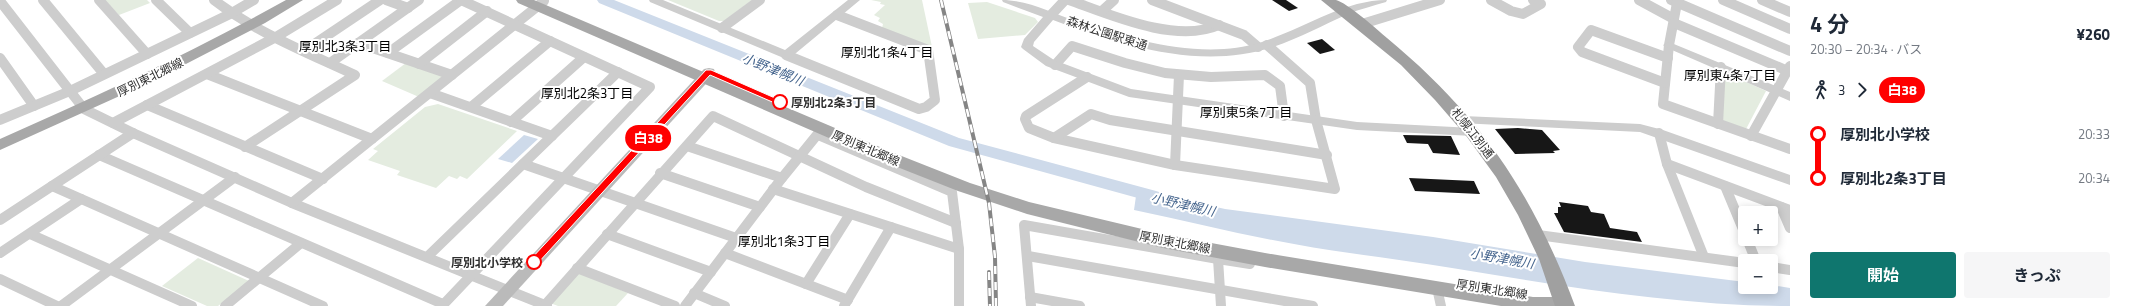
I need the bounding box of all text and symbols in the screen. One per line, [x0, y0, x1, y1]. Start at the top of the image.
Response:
text: 4 分 [1810, 7, 1849, 41]
street label: 森林公園駅東通 [1064, 11, 1150, 55]
text: ¥260 [2076, 23, 2110, 46]
district label: 厚別北3条3丁目 [299, 36, 391, 56]
text: 20:30 – 20:34 · バス [1810, 39, 1922, 59]
district label: 厚別北1条4丁目 [841, 42, 933, 62]
water label: 小野津幌川 [739, 48, 809, 91]
street label: 厚別東北郷線 [113, 53, 187, 101]
district label: 厚別東4条7丁目 [1684, 65, 1776, 85]
icon: walk [1810, 79, 1832, 101]
icon: forward [1851, 79, 1873, 101]
text: 白38 [1887, 79, 1917, 100]
text: 3 [1838, 80, 1845, 100]
district label: 厚別北2条3丁目 [541, 83, 633, 103]
place label: 厚別北2条3丁目 [791, 93, 876, 112]
marker: 厚別北2条3丁目 [772, 94, 788, 110]
district label: 厚別東5条7丁目 [1200, 102, 1292, 122]
street label: 札幌江別通 [1447, 104, 1499, 162]
text: 厚別北小学校 [1840, 123, 1930, 146]
text: 20:33 [2078, 124, 2110, 144]
line badge: 白38 [625, 125, 671, 151]
street label: 厚別東北郷線 [829, 125, 903, 171]
text: 白38 [633, 127, 663, 148]
text: 厚別北2条3丁目 [1840, 167, 1947, 190]
text: 20:34 [2078, 168, 2110, 188]
water label: 小野津幌川 [1149, 187, 1219, 222]
map controls [1738, 206, 1778, 294]
button: + [1738, 206, 1778, 246]
street label: 厚別東北郷線 [1138, 226, 1212, 258]
district label: 厚別北1条3丁目 [738, 231, 830, 251]
water label: 小野津幌川 [1468, 243, 1538, 274]
button: 開始 [1810, 252, 1956, 298]
button: きっぷ [1964, 252, 2110, 298]
place label: 厚別北小学校 [451, 253, 523, 272]
marker: 厚別北小学校 [526, 254, 542, 270]
button: − [1738, 254, 1778, 294]
street label: 厚別東北郷線 [1455, 274, 1529, 304]

